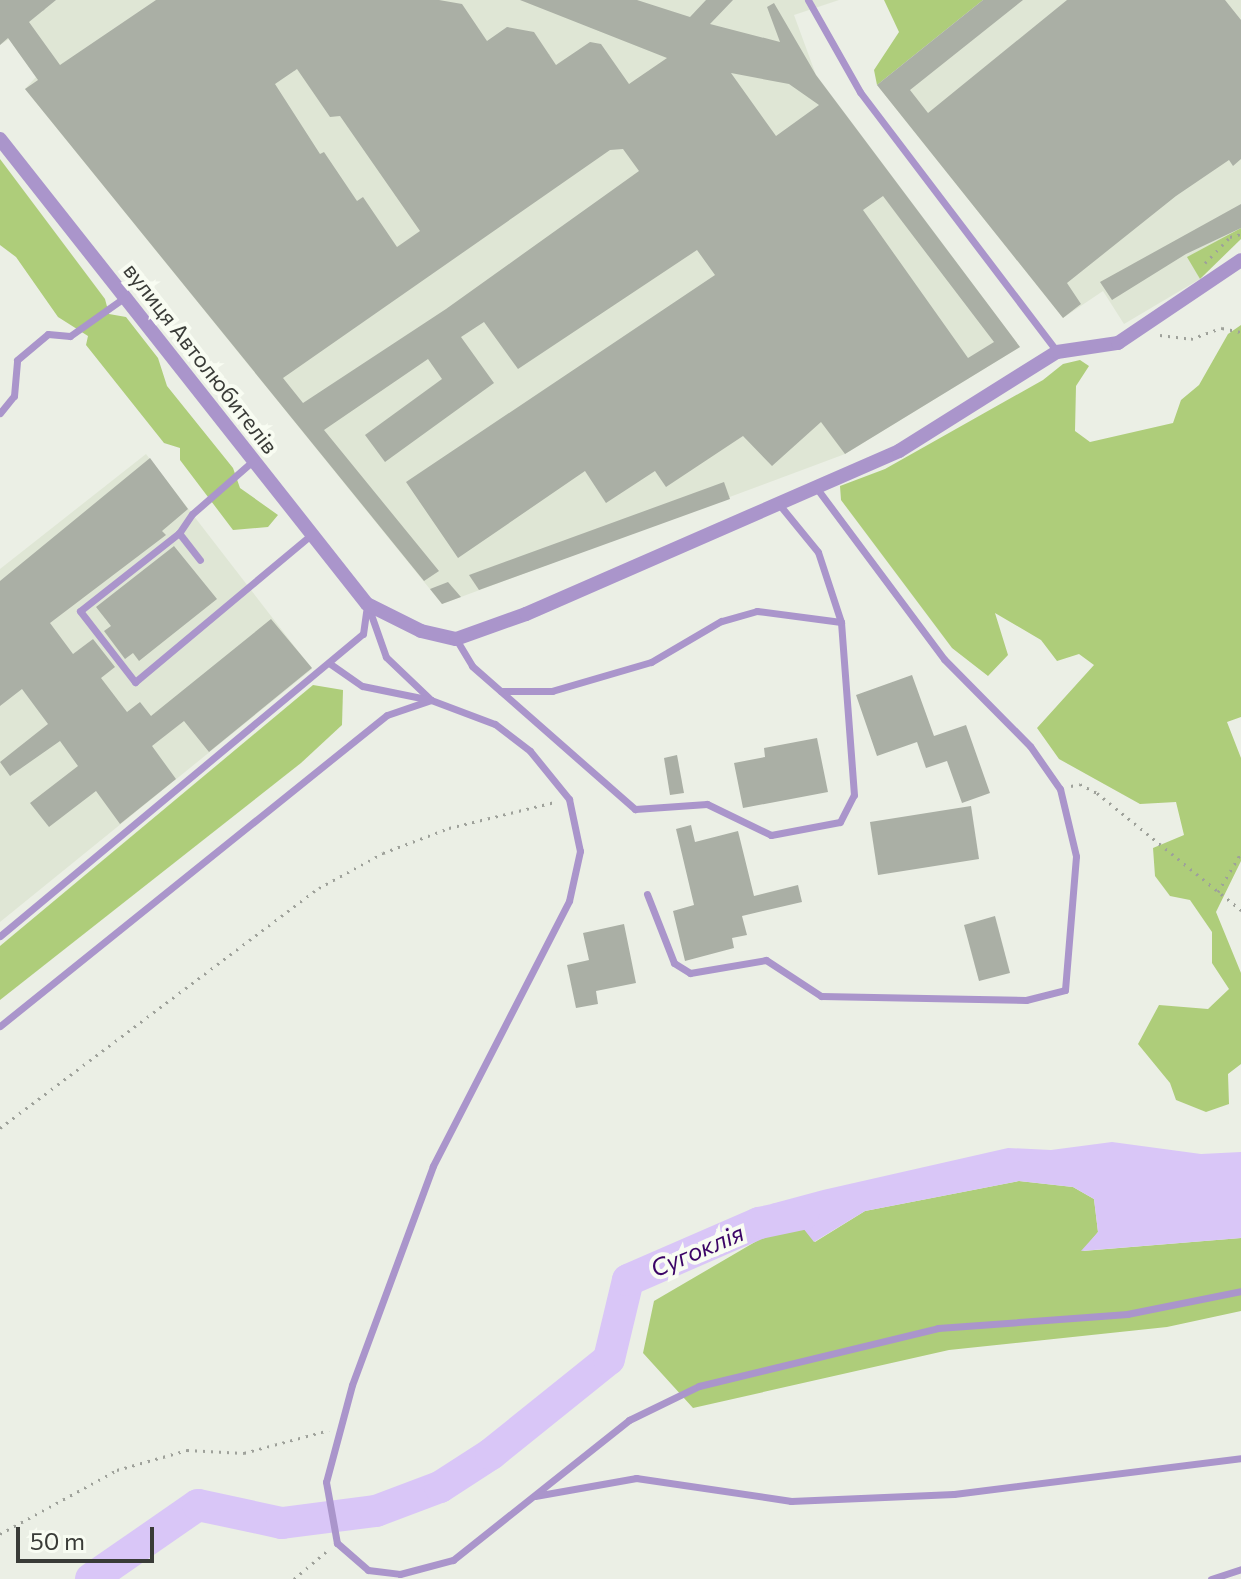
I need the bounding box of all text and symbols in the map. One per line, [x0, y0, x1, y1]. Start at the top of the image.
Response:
street label: вулиця Автолюбителів [118, 257, 284, 459]
water label: Сугоклія [646, 1217, 748, 1283]
scale bar [20, 1511, 158, 1561]
text: 50 m [30, 1526, 85, 1555]

